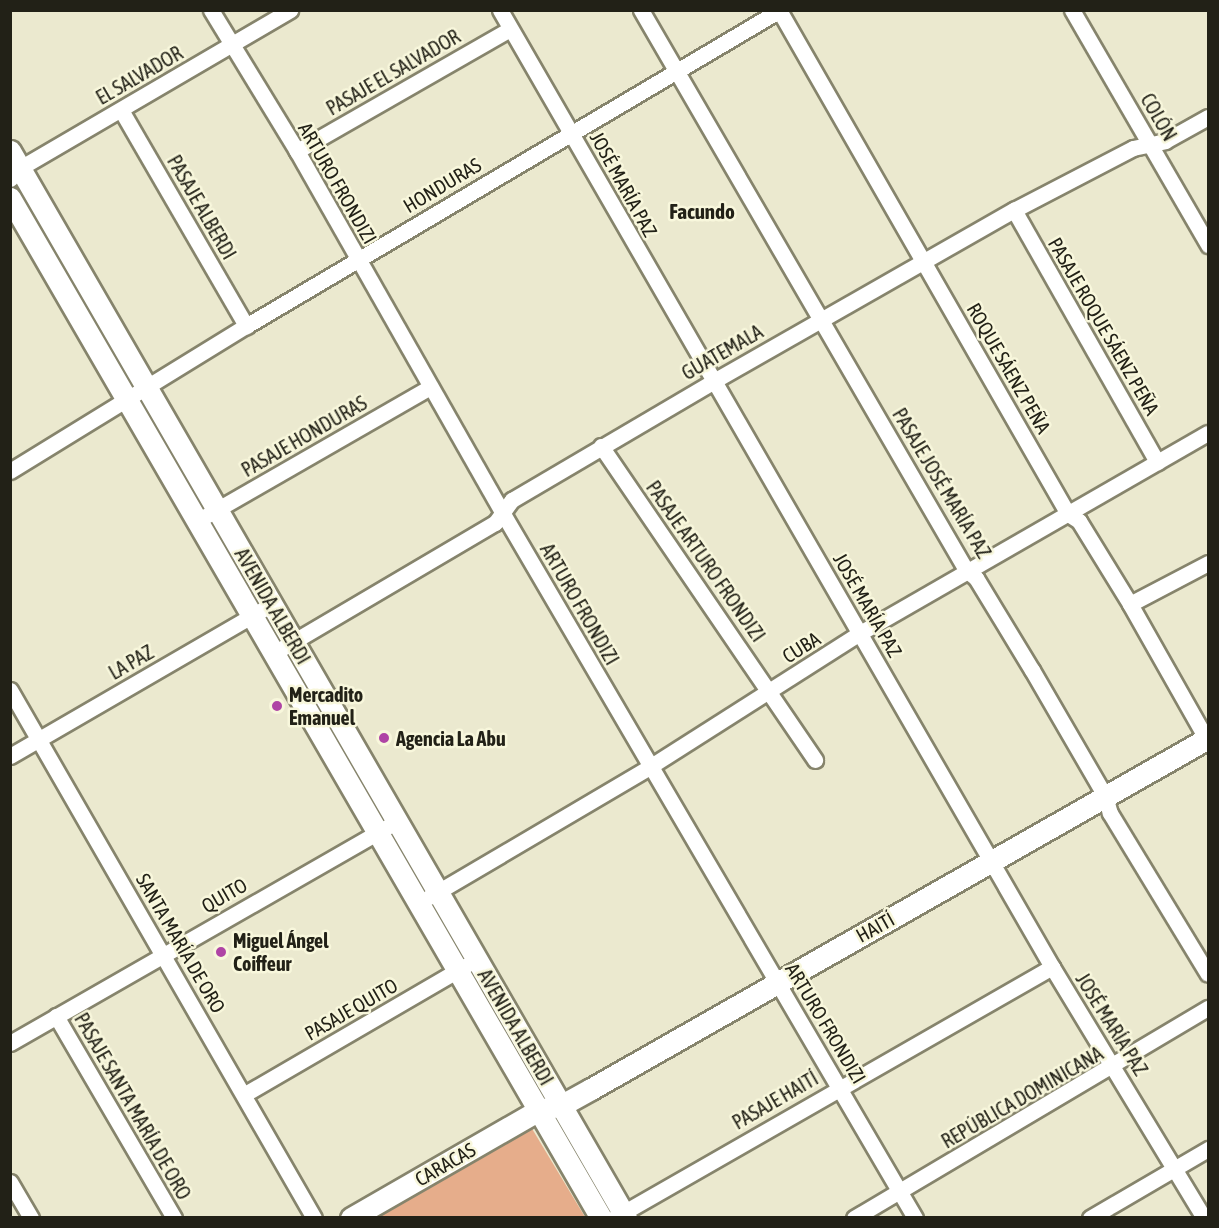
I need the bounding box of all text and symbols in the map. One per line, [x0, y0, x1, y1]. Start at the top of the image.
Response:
street label: PASAJE EL SALVADOR [322, 24, 464, 120]
street label: EL SALVADOR [91, 41, 187, 109]
street label: COLÓN [1136, 89, 1182, 145]
street label: ARTURO FRONDIZI [294, 118, 382, 248]
street label: JOSÉ MARÍA PAZ [585, 127, 663, 241]
street label: PASAJE ALBERDI [162, 151, 242, 263]
street label: HONDURAS [399, 152, 485, 218]
district label: Facundo [669, 198, 735, 224]
street label: PASAJE ROQUE SÁENZ PEÑA [1043, 233, 1165, 419]
street label: ROQUE SÁENZ PEÑA [962, 299, 1056, 437]
street label: GUATEMALA [677, 319, 767, 385]
street label: PASAJE HONDURAS [237, 390, 371, 482]
street label: PASAJE JOSÉ MARÍA PAZ [888, 404, 996, 562]
street label: PASAJE ARTURO FRONDIZI [641, 476, 771, 646]
street label: ARTURO FRONDIZI [536, 539, 624, 669]
street label: AVENIDA ALBERDI [230, 544, 316, 668]
street label: JOSÉ MARÍA PAZ [829, 549, 907, 661]
street label: CUBA [778, 626, 824, 668]
street label: LA PAZ [104, 640, 158, 684]
place label: Mercadito Emanuel [289, 682, 363, 729]
marker: Mercadito Emanuel [270, 699, 284, 713]
place label: Agencia La Abu [396, 726, 506, 750]
marker: Agencia La Abu [377, 731, 391, 745]
street label: SANTA MARÍA DE ORO [131, 869, 231, 1017]
street label: QUITO [197, 872, 251, 918]
street label: HAITÍ [852, 907, 898, 947]
place label: Miguel Ángel Coiffeur [233, 928, 328, 975]
marker: Miguel Ángel Coiffeur [214, 945, 228, 959]
street label: ARTURO FRONDIZI [781, 958, 871, 1088]
street label: AVENIDA ALBERDI [473, 965, 559, 1089]
street label: JOSÉ MARÍA PAZ [1071, 968, 1153, 1080]
street label: PASAJE QUITO [300, 973, 402, 1045]
street label: PASAJE SANTA MARÍA DE ORO [70, 1008, 196, 1204]
street label: REPÚBLICA DOMINICANA [937, 1041, 1107, 1153]
street label: PASAJE HAITÍ [728, 1066, 822, 1134]
street label: CARACAS [411, 1137, 479, 1191]

